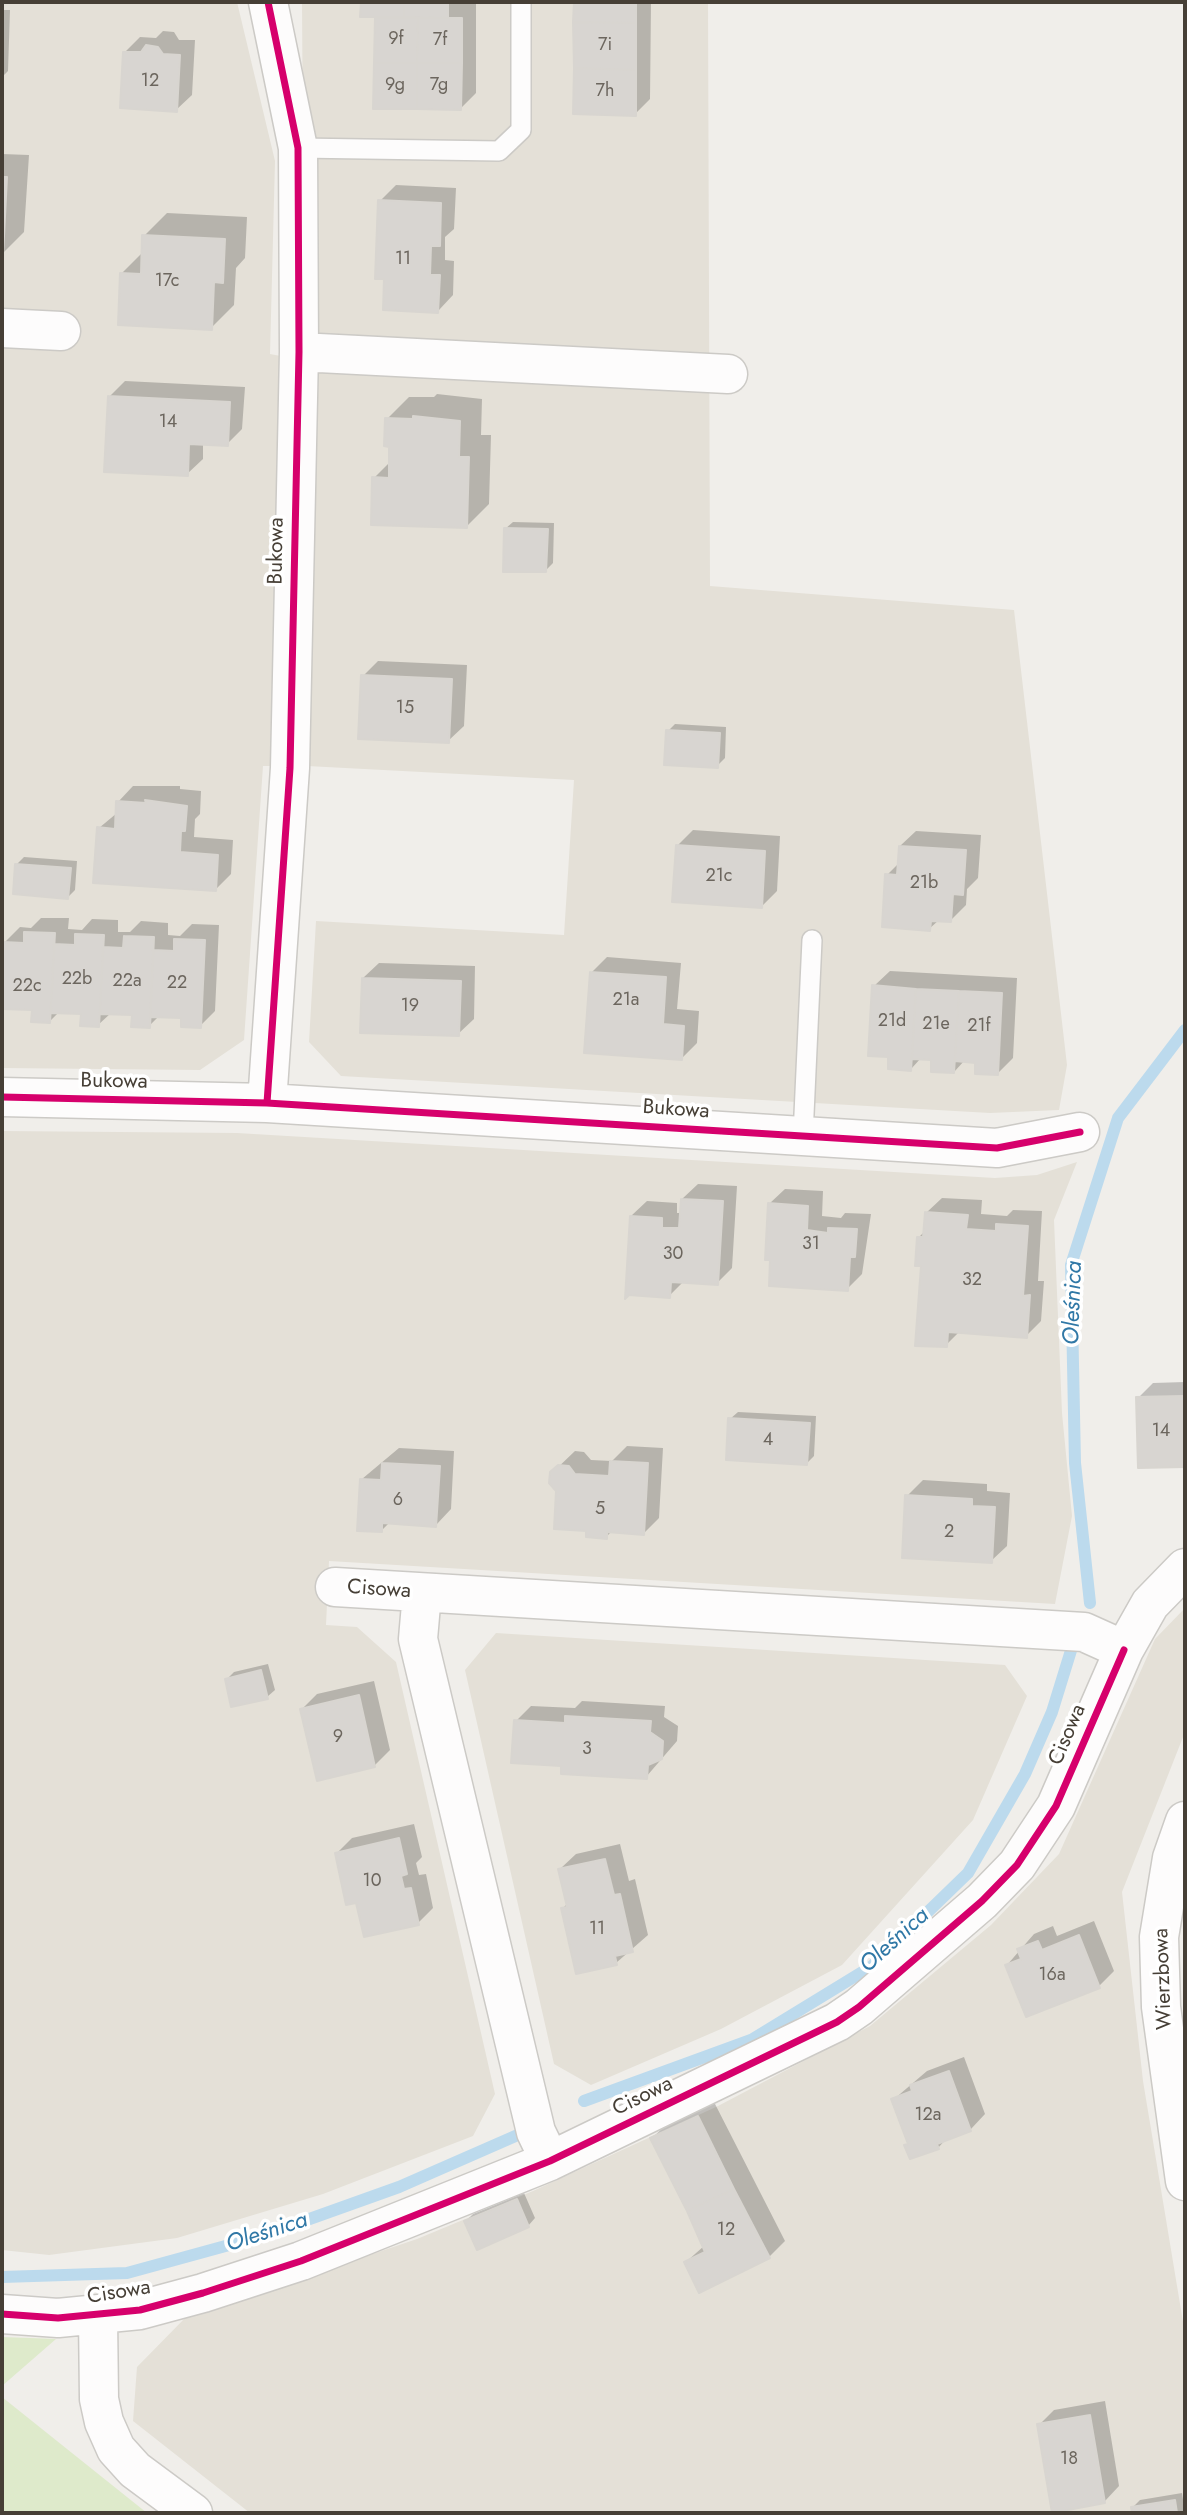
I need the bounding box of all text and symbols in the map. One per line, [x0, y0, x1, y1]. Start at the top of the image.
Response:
house number: 9f [388, 29, 404, 51]
house number: 7f [433, 30, 447, 52]
house number: 7i [598, 35, 612, 57]
house number: 12 [141, 71, 159, 93]
house number: 9g [385, 75, 405, 97]
house number: 7g [430, 75, 448, 97]
house number: 7h [596, 81, 614, 103]
house number: 11 [395, 249, 411, 271]
house number: 17c [155, 271, 179, 293]
house number: 14 [159, 412, 177, 434]
street label: Bukowa [264, 517, 290, 585]
house number: 15 [396, 698, 414, 720]
house number: 21c [706, 866, 732, 888]
house number: 21b [910, 873, 938, 895]
house number: 22b [62, 969, 92, 991]
house number: 22a [112, 971, 142, 993]
house number: 22 [167, 973, 187, 995]
house number: 22c [12, 976, 42, 998]
house number: 21a [613, 990, 639, 1012]
house number: 19 [401, 996, 419, 1018]
house number: 21d [878, 1011, 906, 1033]
house number: 21e [922, 1014, 950, 1036]
house number: 21f [967, 1016, 991, 1038]
street label: Bukowa [80, 1069, 148, 1095]
street label: Bukowa [642, 1095, 710, 1125]
house number: 31 [802, 1234, 820, 1256]
house number: 30 [663, 1244, 683, 1266]
water label: Oleśnica [1059, 1260, 1089, 1346]
house number: 32 [962, 1270, 982, 1292]
house number: 14 [1152, 1421, 1170, 1443]
house number: 4 [763, 1430, 773, 1452]
house number: 6 [393, 1490, 403, 1512]
house number: 5 [595, 1499, 605, 1521]
house number: 2 [944, 1522, 954, 1544]
street label: Cisowa [346, 1575, 412, 1605]
street label: Cisowa [1044, 1701, 1092, 1769]
house number: 9 [333, 1727, 343, 1749]
house number: 3 [582, 1739, 592, 1761]
house number: 10 [363, 1871, 381, 1893]
water label: Oleśnica [854, 1903, 936, 1979]
house number: 11 [589, 1919, 605, 1941]
street label: Wierzbowa [1150, 1928, 1178, 2030]
house number: 16a [1038, 1965, 1066, 1987]
street label: Cisowa [609, 2072, 677, 2122]
house number: 12a [915, 2105, 941, 2127]
water label: Oleśnica [223, 2207, 311, 2259]
house number: 12 [717, 2220, 735, 2242]
street label: Cisowa [86, 2276, 152, 2310]
house number: 18 [1060, 2449, 1078, 2471]

